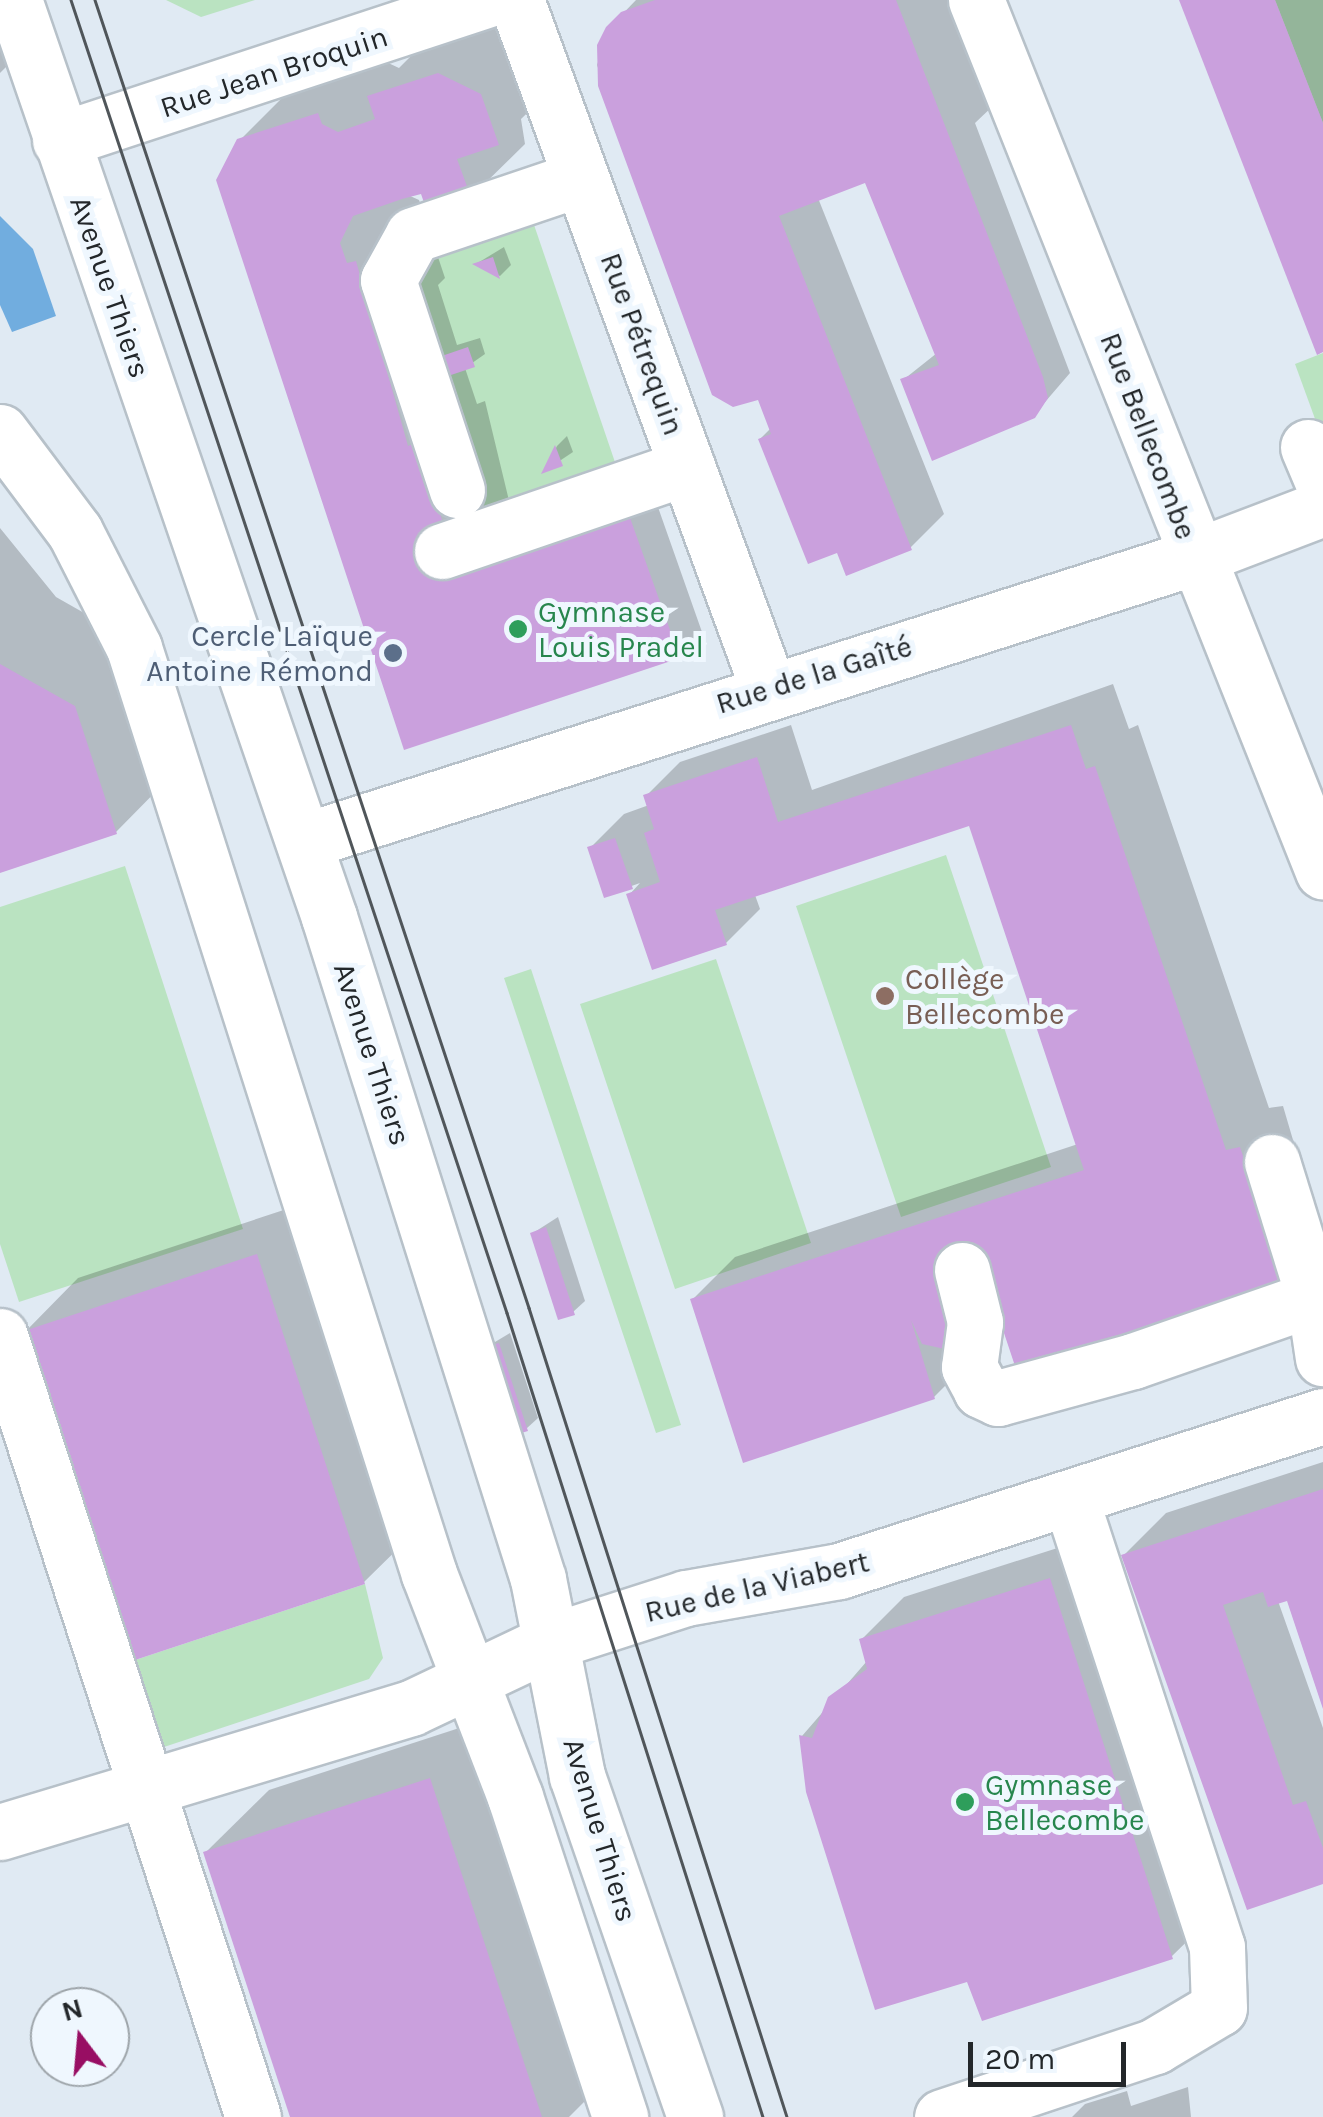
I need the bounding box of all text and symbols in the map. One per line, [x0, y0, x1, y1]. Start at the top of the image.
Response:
street label: Rue Jean Broquin [156, 18, 392, 126]
street label: Avenue Thiers [62, 191, 158, 383]
street label: Rue Pétrequin [592, 248, 692, 440]
street label: Rue Bellecombe [1092, 328, 1204, 544]
place label: Gymnase Louis Pradel [538, 594, 704, 664]
place label: Cercle Laïque Antoine Rémond [146, 618, 373, 688]
marker: Gymnase Louis Pradel [507, 618, 529, 640]
street label: Rue de la Gaîté [712, 628, 916, 722]
marker: Cercle Laïque Antoine Rémond [382, 642, 404, 664]
street label: Avenue Thiers [326, 958, 418, 1150]
place label: Collège Bellecombe [905, 961, 1064, 1032]
marker: Collège Bellecombe [874, 985, 896, 1007]
street label: Rue de la Viabert [641, 1544, 873, 1630]
street label: Avenue Thiers [555, 1734, 645, 1926]
place label: Gymnase Bellecombe [985, 1767, 1144, 1838]
marker: Gymnase Bellecombe [954, 1791, 976, 1813]
north arrow [30, 1987, 130, 2087]
text: N [58, 1991, 86, 2028]
scale bar [973, 2022, 1130, 2084]
text: 20 m [985, 2041, 1055, 2077]

